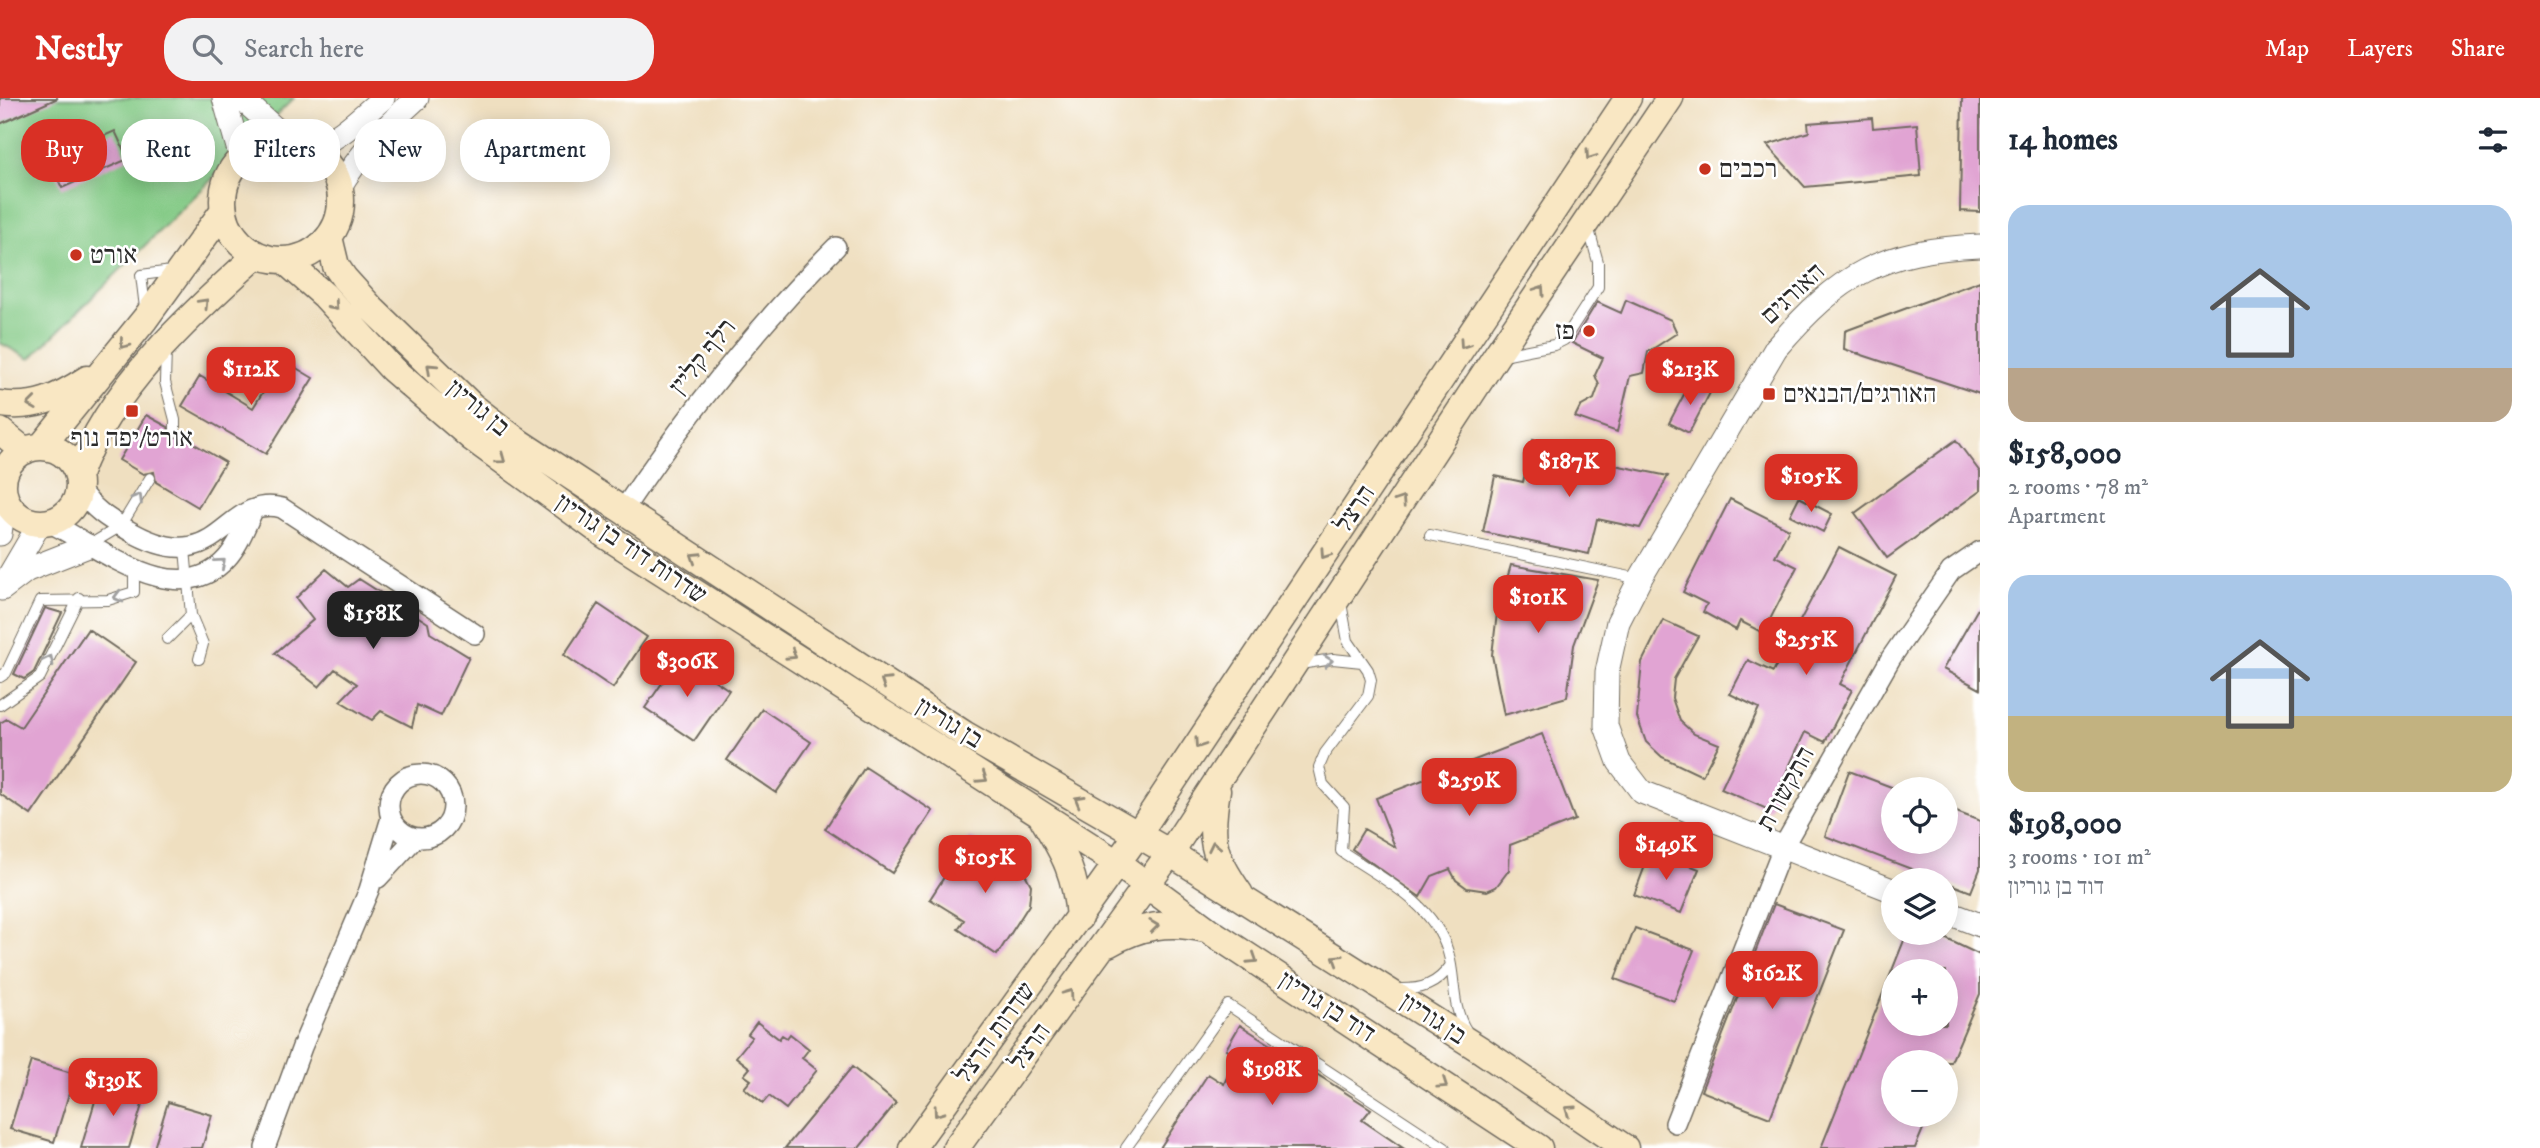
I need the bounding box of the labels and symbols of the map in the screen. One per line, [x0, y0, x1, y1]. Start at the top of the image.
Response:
one-way arrow [1586, 147, 1598, 160]
place label: רכבים [1719, 153, 1777, 186]
marker: רכבים [1697, 161, 1713, 177]
place label: אורט [90, 239, 137, 272]
marker: אורט [68, 247, 84, 263]
street label: האורגים [1754, 256, 1832, 332]
one-way arrow [1532, 285, 1545, 298]
one-way arrow [196, 298, 209, 311]
one-way arrow [326, 298, 339, 311]
street label: רלף קליין [662, 312, 744, 402]
place label: פז [1555, 315, 1575, 348]
marker: פז [1581, 323, 1597, 339]
one-way arrow [120, 336, 132, 349]
one-way arrow [1460, 337, 1473, 350]
pin: $112K [202, 348, 300, 407]
pin: $213K [1641, 348, 1739, 407]
one-way arrow [426, 364, 439, 376]
street label: בן גוריון [440, 372, 516, 444]
place label: האורגים/הבנאים [1783, 378, 1936, 411]
marker: האורגים/הבנאים [1761, 386, 1777, 402]
one-way arrow [26, 397, 38, 412]
marker: אורט/יפה נוף [124, 403, 140, 419]
place label: אורט/יפה נוף [71, 422, 193, 455]
pin: $187K [1520, 440, 1618, 499]
one-way arrow [493, 451, 506, 464]
pin: $105K [1762, 454, 1860, 514]
street label: הרצל [1327, 479, 1383, 539]
street label: שדרות דוד בן גוריון [549, 486, 713, 612]
one-way arrow [129, 492, 142, 505]
one-way arrow [1393, 496, 1405, 509]
one-way arrow [1320, 547, 1333, 560]
one-way arrow [690, 553, 703, 565]
one-way arrow [213, 559, 226, 571]
pin: $101K [1489, 575, 1587, 635]
one-way arrow [112, 588, 124, 603]
pin: $158K [324, 592, 422, 651]
pin: $255K [1757, 618, 1855, 677]
pin: $306K [638, 640, 736, 699]
one-way arrow [784, 647, 797, 660]
one-way arrow [1322, 653, 1334, 668]
one-way arrow [40, 655, 54, 667]
one-way arrow [880, 678, 893, 690]
street label: בן גוריון [909, 690, 989, 756]
one-way arrow [1194, 736, 1207, 749]
street label: התקשורת [1749, 741, 1823, 837]
pin: $259K [1420, 758, 1518, 818]
one-way arrow [975, 769, 988, 782]
one-way arrow [1074, 795, 1087, 808]
pin: $149K [1617, 822, 1715, 882]
pin: $105K [936, 836, 1034, 895]
one-way arrow [1208, 840, 1223, 852]
one-way arrow [1148, 919, 1159, 934]
one-way arrow [1245, 951, 1258, 964]
pin: $162K [1723, 951, 1821, 1011]
one-way arrow [1332, 954, 1345, 967]
street label: דוד בן גוריון [1272, 964, 1382, 1050]
street label: שדרות הרצל [948, 976, 1042, 1090]
street label: בן גוריון [1394, 985, 1472, 1053]
one-way arrow [1061, 989, 1073, 1002]
street label: הרצל [1002, 1017, 1058, 1077]
pin: $198K [1223, 1048, 1321, 1107]
pin: $139K [64, 1058, 162, 1118]
one-way arrow [1435, 1076, 1448, 1088]
one-way arrow [934, 1104, 946, 1117]
one-way arrow [1564, 1106, 1577, 1118]

